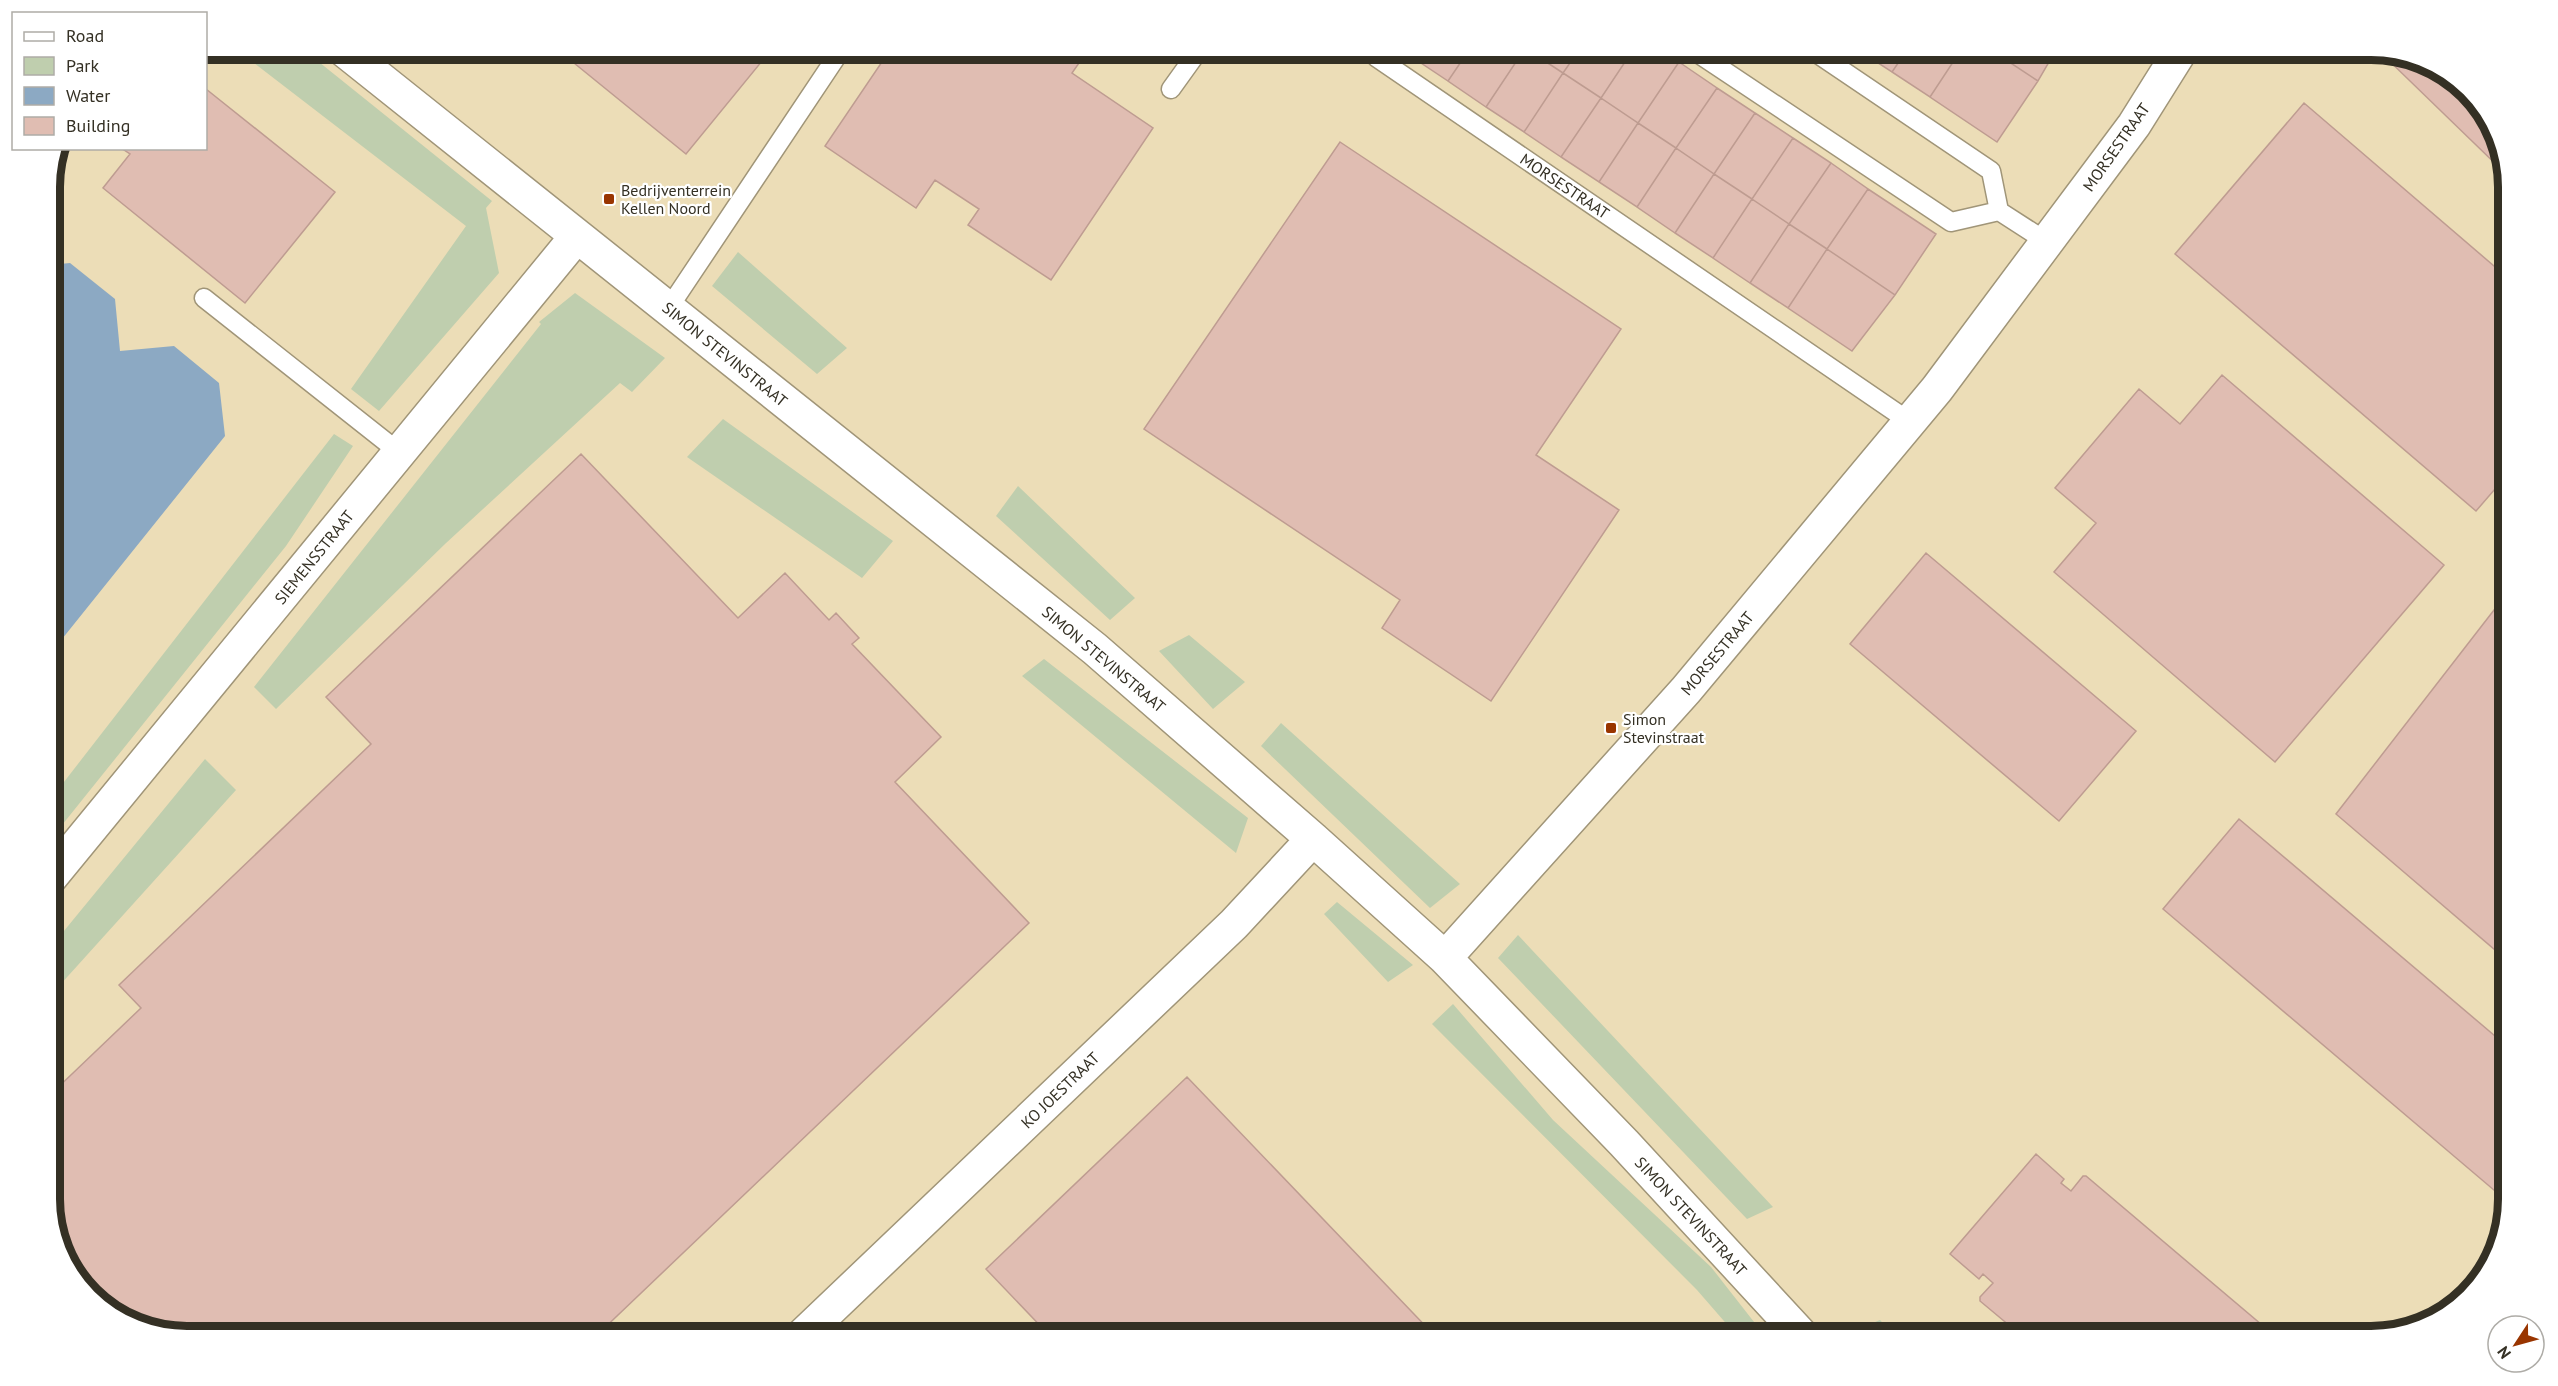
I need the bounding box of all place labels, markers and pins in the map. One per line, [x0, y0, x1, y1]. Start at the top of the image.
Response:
place label: Bedrijventerrein Kellen Noord [621, 180, 731, 218]
marker: Bedrijventerrein Kellen Noord [602, 192, 616, 206]
place label: Simon Stevinstraat [1623, 709, 1705, 747]
marker: Simon Stevinstraat [1604, 721, 1618, 735]

